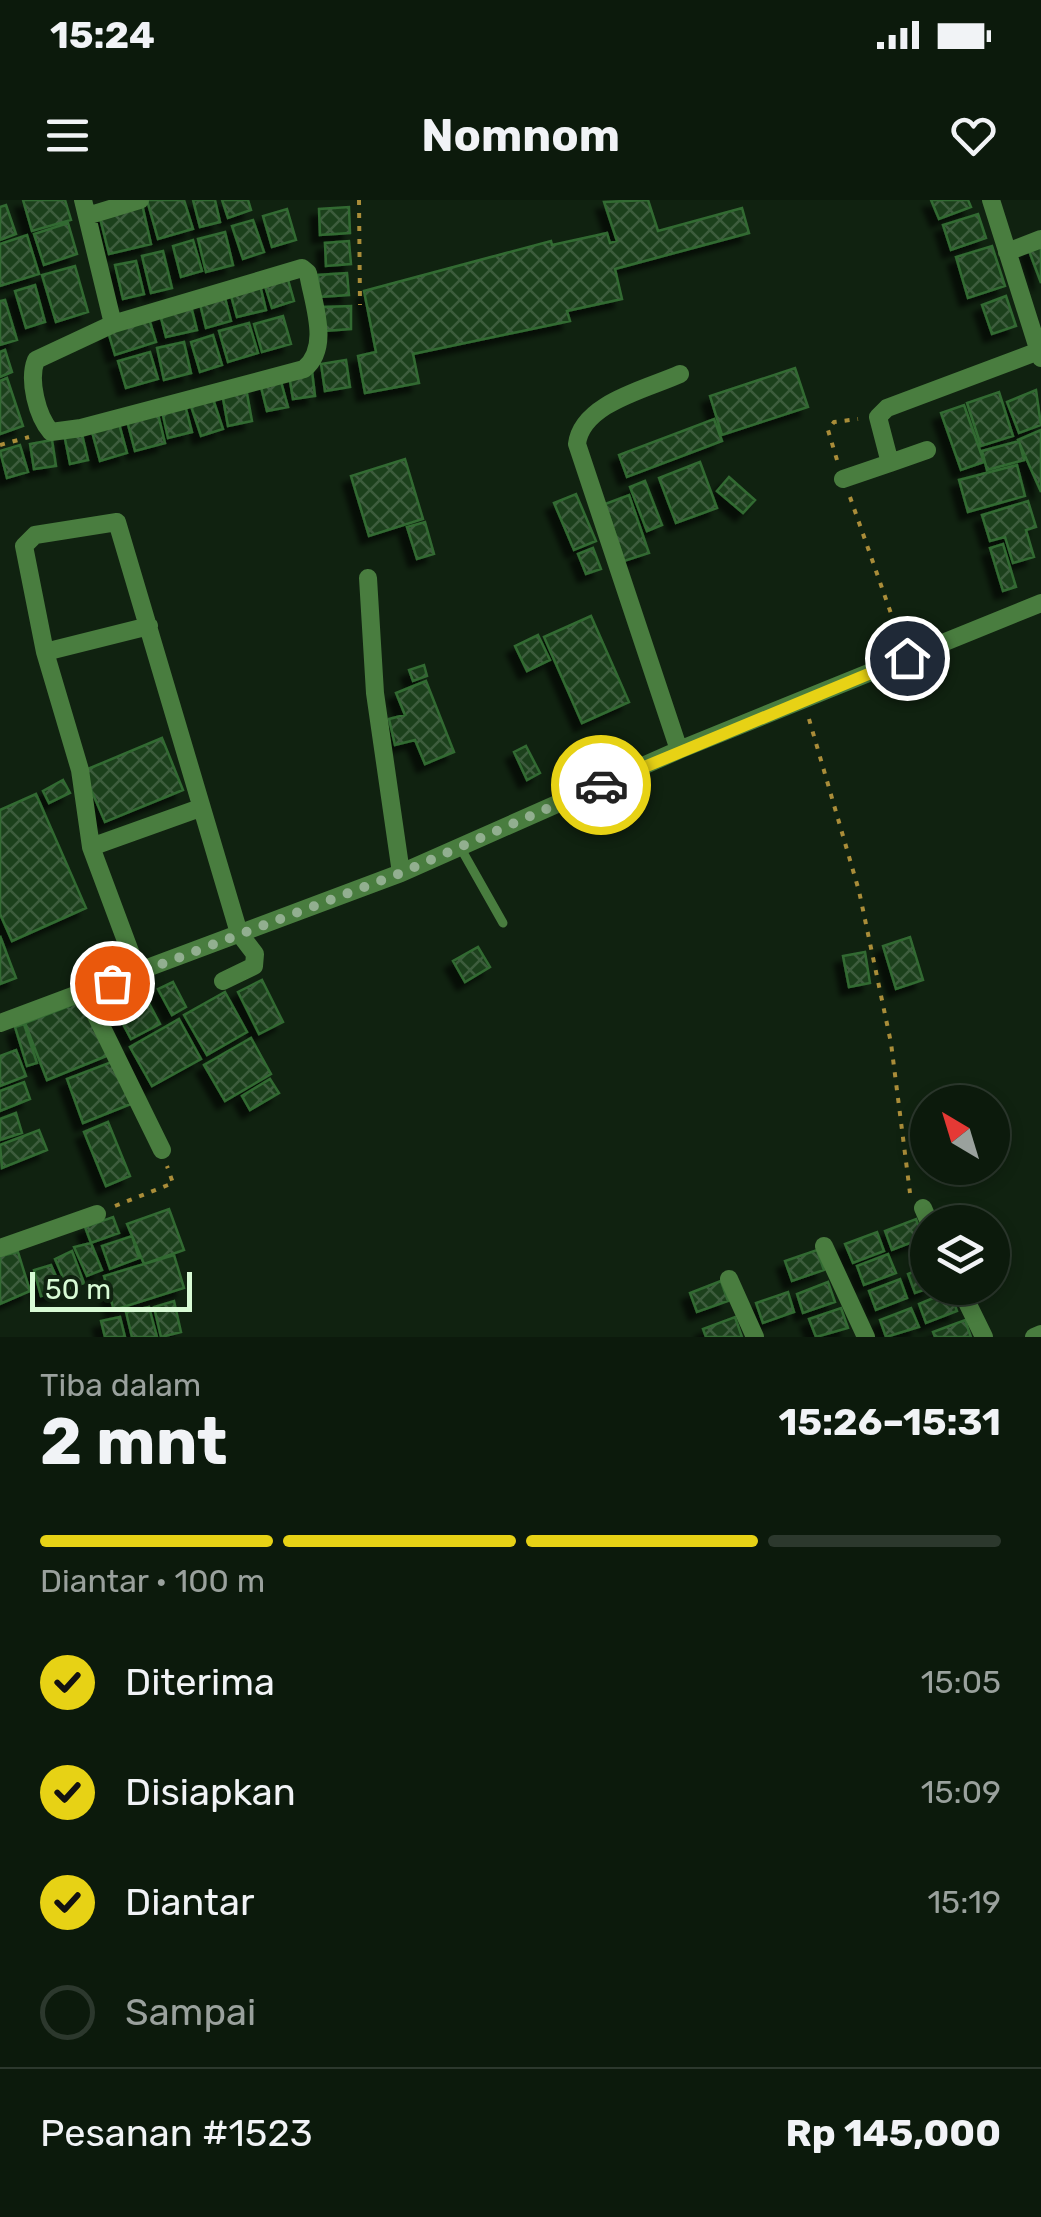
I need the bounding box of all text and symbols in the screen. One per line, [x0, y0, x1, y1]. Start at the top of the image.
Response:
text: 15:24 [50, 12, 155, 58]
icon: menu [40, 108, 95, 163]
icon: heart [946, 108, 1001, 163]
text: Nomnom [421, 109, 620, 162]
pin [865, 616, 950, 701]
icon: home [880, 631, 935, 686]
courier [551, 735, 651, 835]
icon: car [574, 758, 629, 813]
pin [70, 941, 155, 1026]
icon: bag [85, 956, 140, 1011]
north arrow [910, 1085, 1010, 1185]
map controls [910, 1085, 1010, 1305]
button: layers [910, 1205, 1010, 1305]
scale bar [30, 1267, 192, 1312]
text: 50 m [45, 1273, 111, 1306]
text: Tiba dalam [40, 1366, 201, 1404]
text: 15:26–15:31 [779, 1399, 1001, 1445]
text: 2 mnt [40, 1403, 227, 1480]
text: Diantar · 100 m [40, 1562, 265, 1600]
icon: check [40, 1655, 95, 1710]
text: Diterima [125, 1659, 275, 1705]
text: 15:05 [921, 1663, 1001, 1701]
icon: check [40, 1765, 95, 1820]
text: Disiapkan [125, 1769, 296, 1815]
text: 15:09 [921, 1773, 1001, 1811]
icon: check [40, 1875, 95, 1930]
text: Diantar [125, 1879, 254, 1925]
text: 15:19 [927, 1883, 1001, 1921]
text: Sampai [125, 1989, 256, 2035]
text: Pesanan #1523 [40, 2110, 313, 2156]
text: Rp 145,000 [786, 2110, 1001, 2156]

